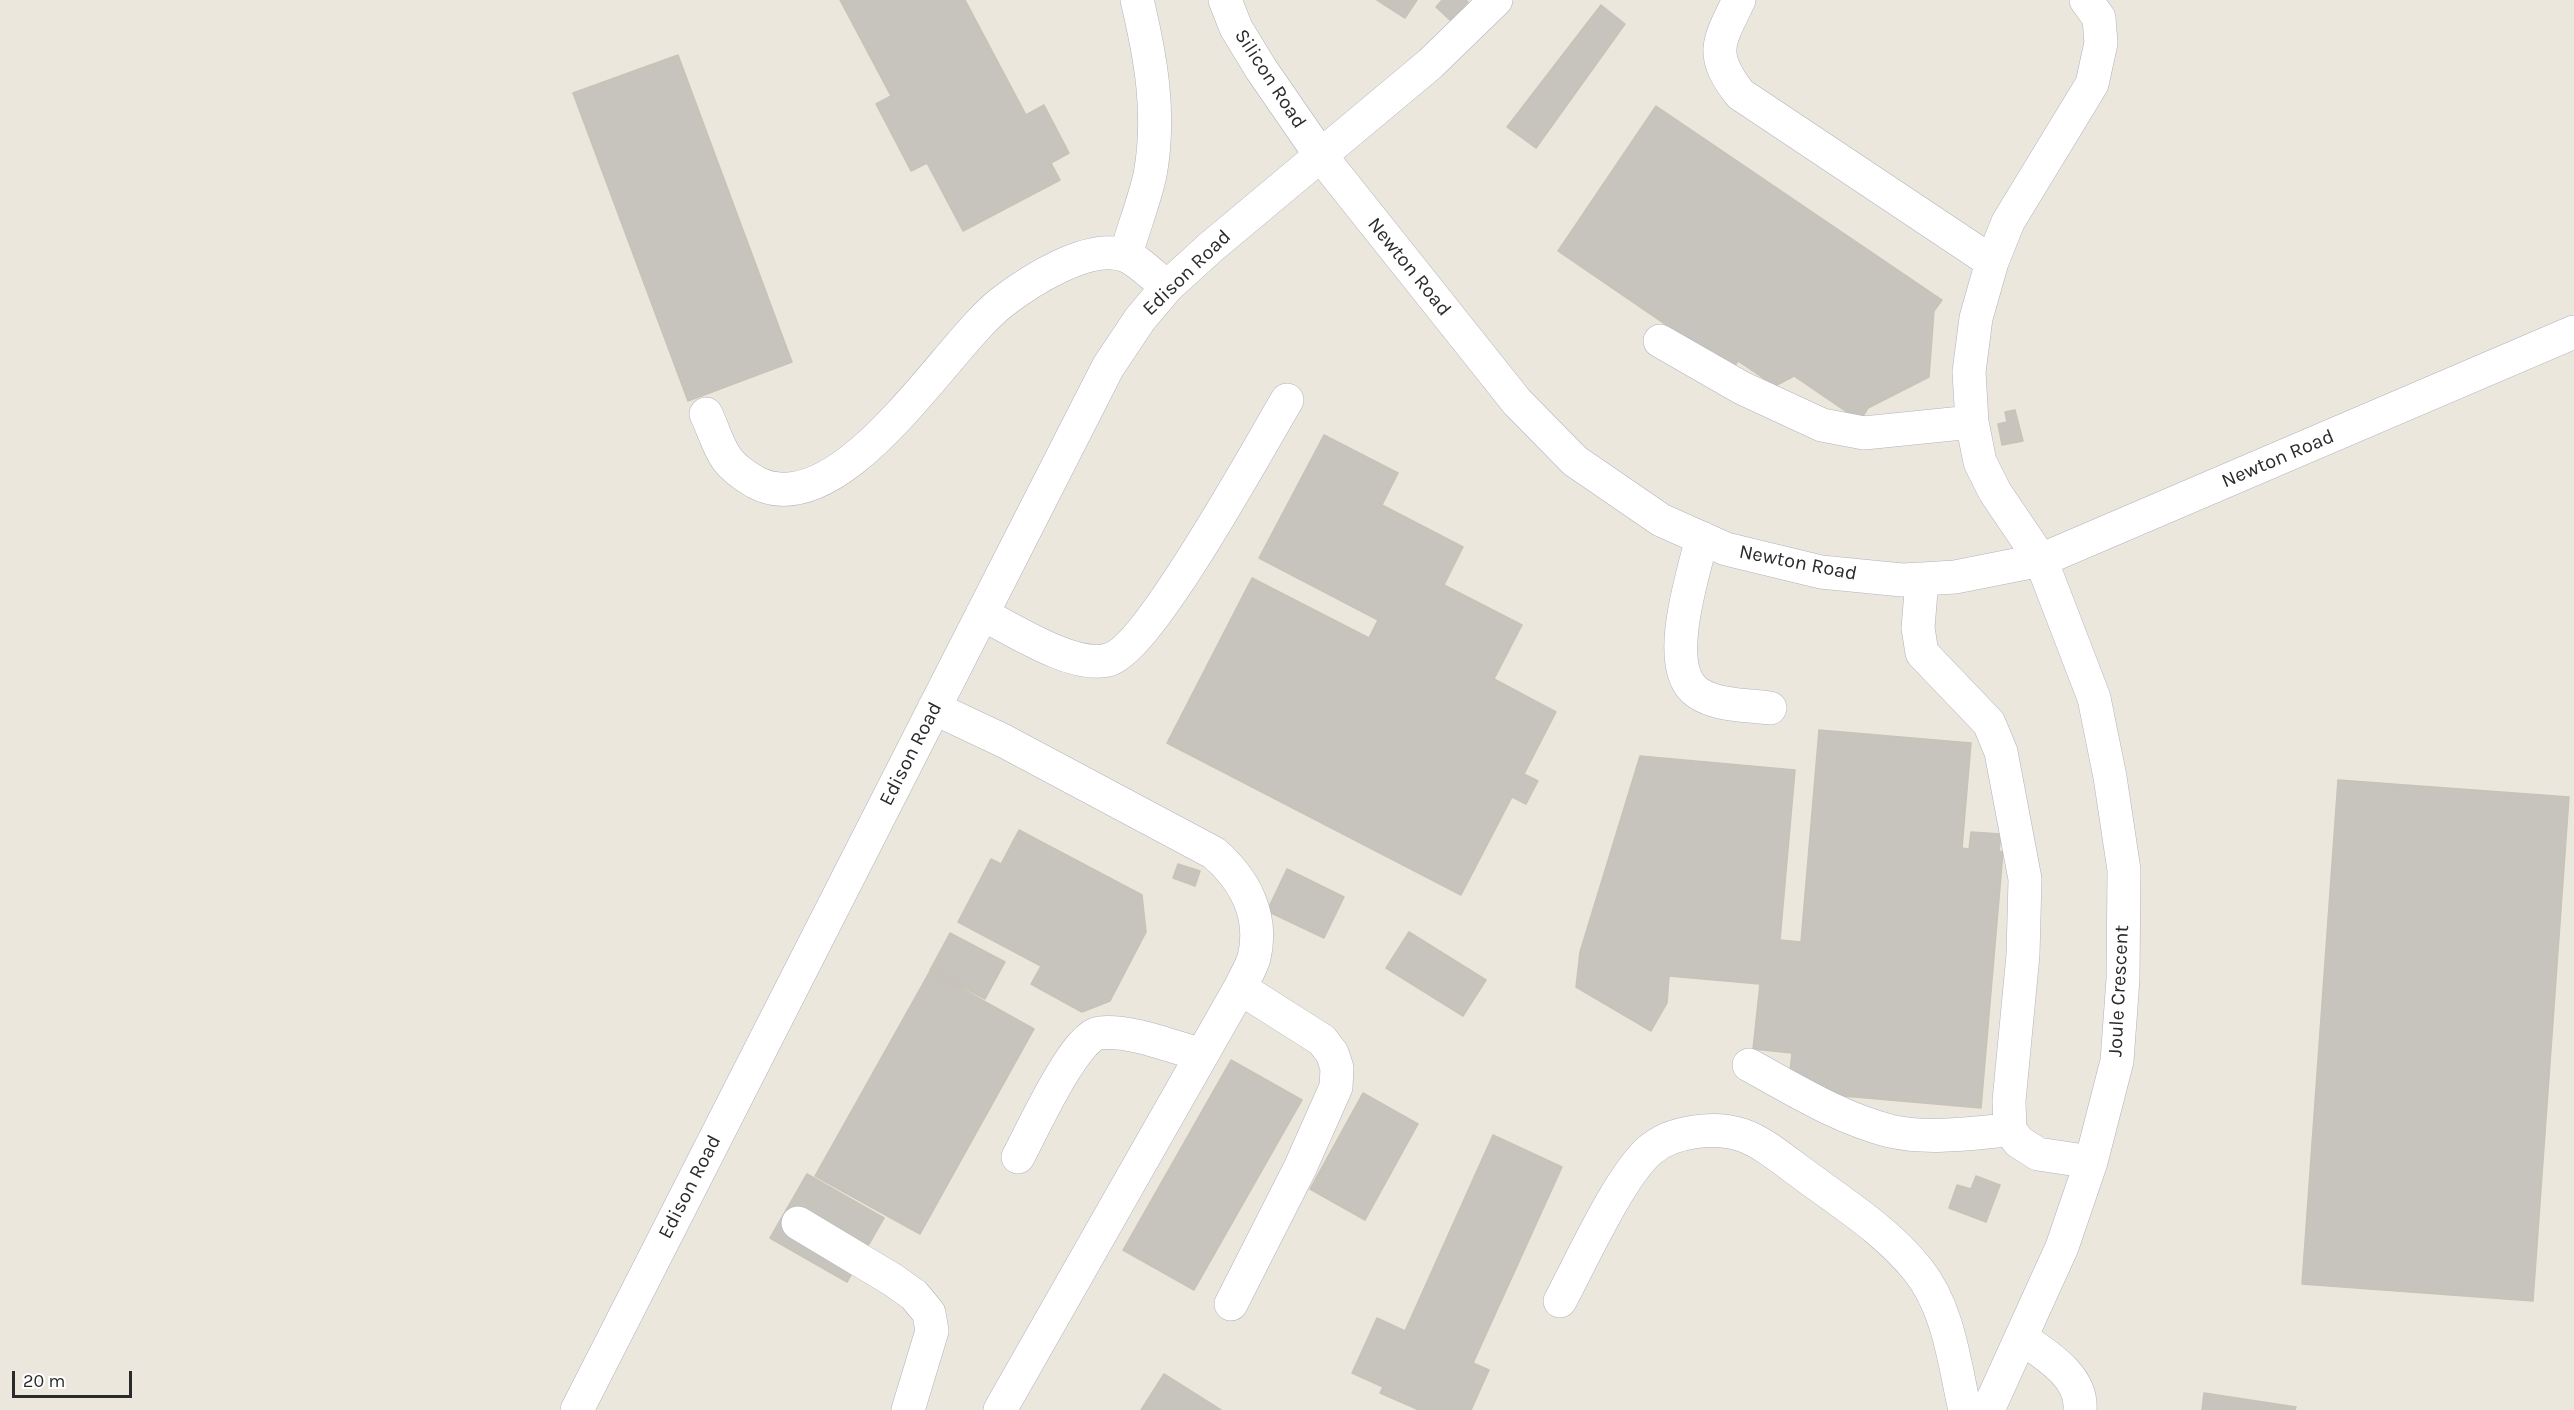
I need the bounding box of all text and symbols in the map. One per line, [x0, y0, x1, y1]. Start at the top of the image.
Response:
street label: Silicon Road [1229, 25, 1311, 133]
street label: Newton Road [1362, 213, 1456, 321]
street label: Edison Road [1138, 225, 1236, 321]
street label: Newton Road [2218, 425, 2338, 493]
street label: Newton Road [1737, 540, 1859, 586]
street label: Edison Road [875, 698, 947, 810]
street label: Joule Crescent [2104, 924, 2134, 1058]
street label: Edison Road [654, 1131, 726, 1243]
scale bar [15, 1359, 135, 1397]
text: 20 m [23, 1370, 65, 1392]

